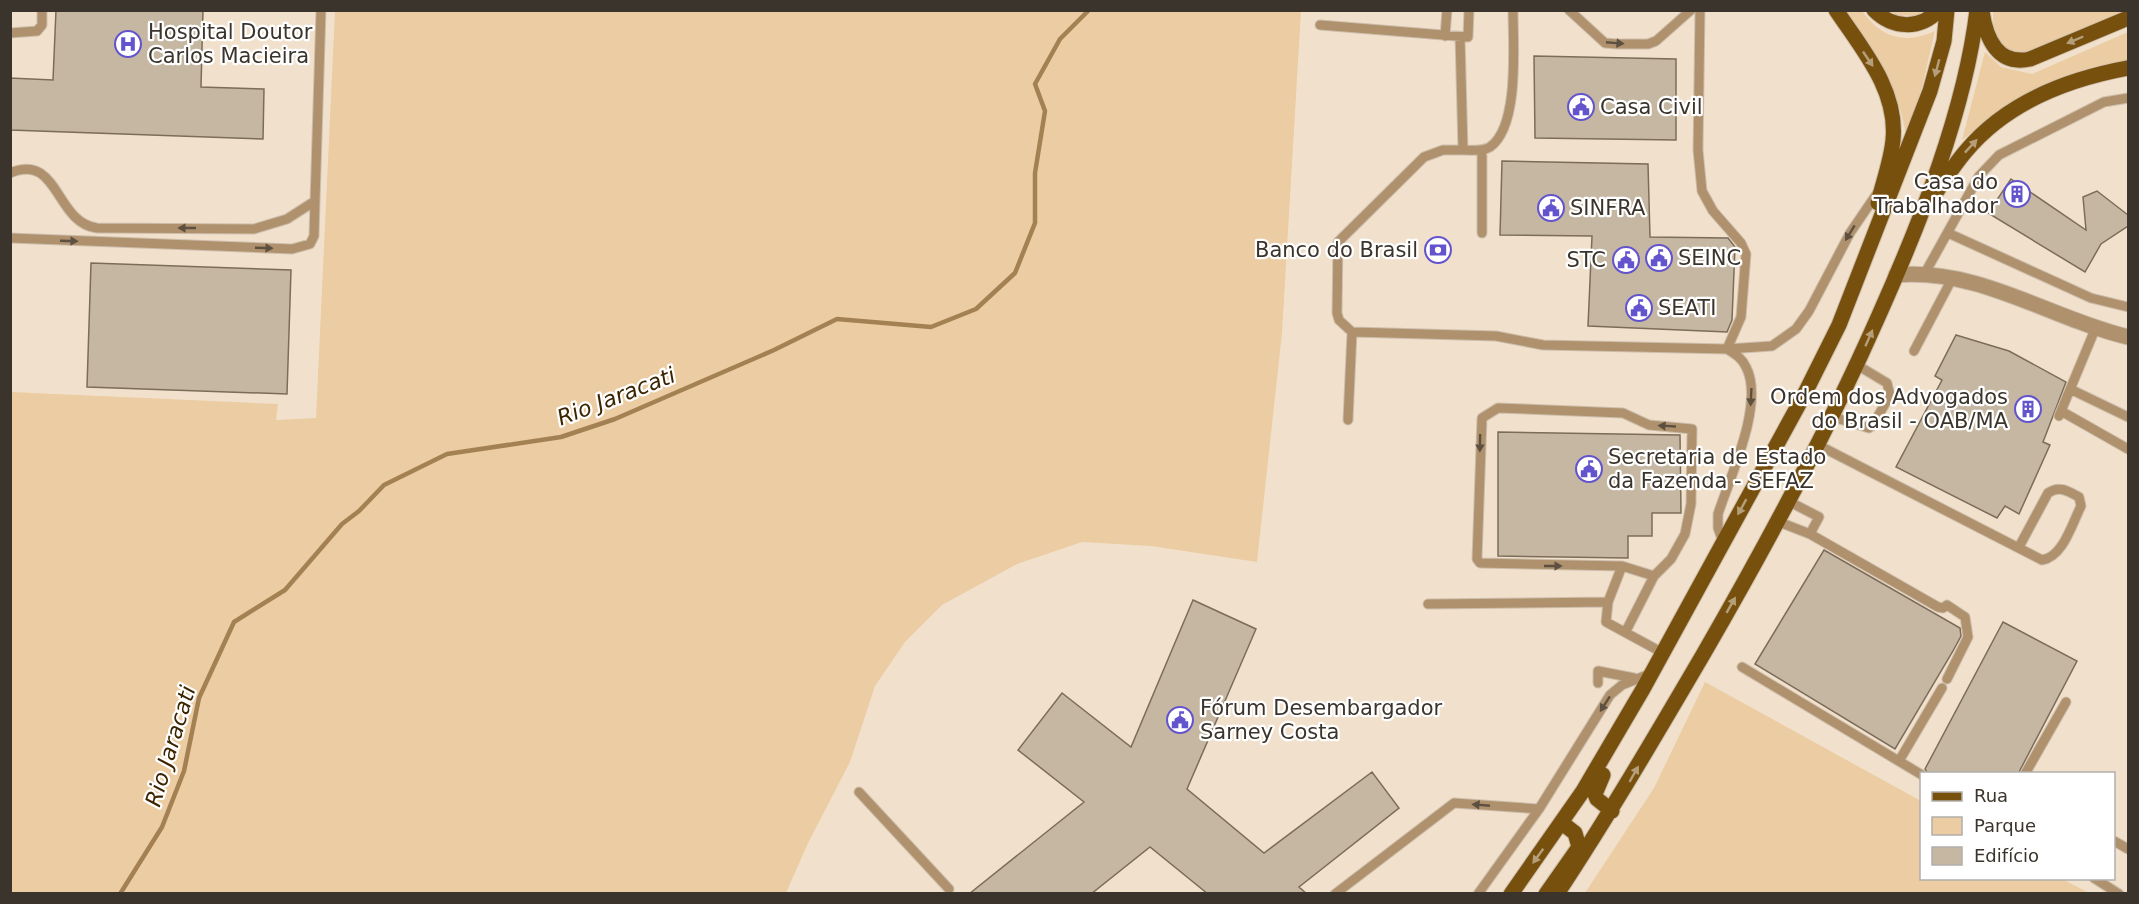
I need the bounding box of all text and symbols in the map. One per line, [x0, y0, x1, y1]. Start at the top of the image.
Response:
place label: Hospital Doutor Carlos Macieira [148, 20, 313, 68]
hospital icon: Hospital Doutor Carlos Macieira [113, 29, 143, 59]
one-way arrow [2066, 36, 2083, 45]
one-way arrow [1606, 39, 1625, 48]
one-way arrow [1862, 51, 1873, 67]
one-way arrow [1932, 59, 1941, 77]
public building icon: Casa Civil [1566, 92, 1596, 122]
place label: Casa Civil [1600, 95, 1703, 119]
one-way arrow [1964, 139, 1977, 154]
place label: Casa do Trabalhador [1873, 170, 1998, 218]
building icon: Casa do Trabalhador [2002, 179, 2032, 209]
public building icon: SINFRA [1536, 193, 1566, 223]
place label: SINFRA [1570, 196, 1646, 220]
one-way arrow [177, 223, 196, 233]
one-way arrow [1845, 225, 1856, 241]
bank icon: Banco do Brasil [1423, 235, 1453, 265]
one-way arrow [59, 237, 78, 246]
place label: Banco do Brasil [1255, 238, 1418, 262]
one-way arrow [254, 243, 273, 252]
public building icon: SEINC [1644, 243, 1674, 273]
public building icon: STC [1611, 245, 1641, 275]
place label: SEINC [1678, 246, 1741, 270]
place label: STC [1566, 248, 1606, 272]
public building icon: SEATI [1624, 293, 1654, 323]
place label: SEATI [1658, 296, 1716, 320]
one-way arrow [1864, 329, 1874, 347]
water label: Rio Jaracati [554, 362, 679, 430]
place label: Ordem dos Advogados do Brasil - OAB/MA [1770, 385, 2009, 433]
one-way arrow [1746, 388, 1756, 407]
building icon: Ordem dos Advogados do Brasil - OAB/MA [2013, 394, 2043, 424]
one-way arrow [1658, 422, 1677, 431]
one-way arrow [1475, 433, 1485, 452]
place label: Secretaria de Estado da Fazenda - SEFAZ [1608, 445, 1826, 493]
public building icon: Secretaria de Estado da Fazenda - SEFAZ [1574, 454, 1604, 484]
one-way arrow [1737, 499, 1747, 516]
one-way arrow [1543, 561, 1562, 571]
one-way arrow [1726, 597, 1737, 613]
water label: Rio Jaracati [140, 683, 201, 809]
place label: Fórum Desembargador Sarney Costa [1200, 696, 1443, 744]
one-way arrow [1599, 696, 1610, 712]
public building icon: Fórum Desembargador Sarney Costa [1165, 705, 1195, 735]
one-way arrow [1629, 765, 1639, 782]
legend [1920, 772, 2115, 880]
text: Rua [1974, 785, 2008, 806]
one-way arrow [1471, 800, 1490, 810]
text: Parque [1974, 815, 2036, 836]
text: Edifício [1974, 845, 2039, 866]
one-way arrow [1532, 848, 1544, 864]

